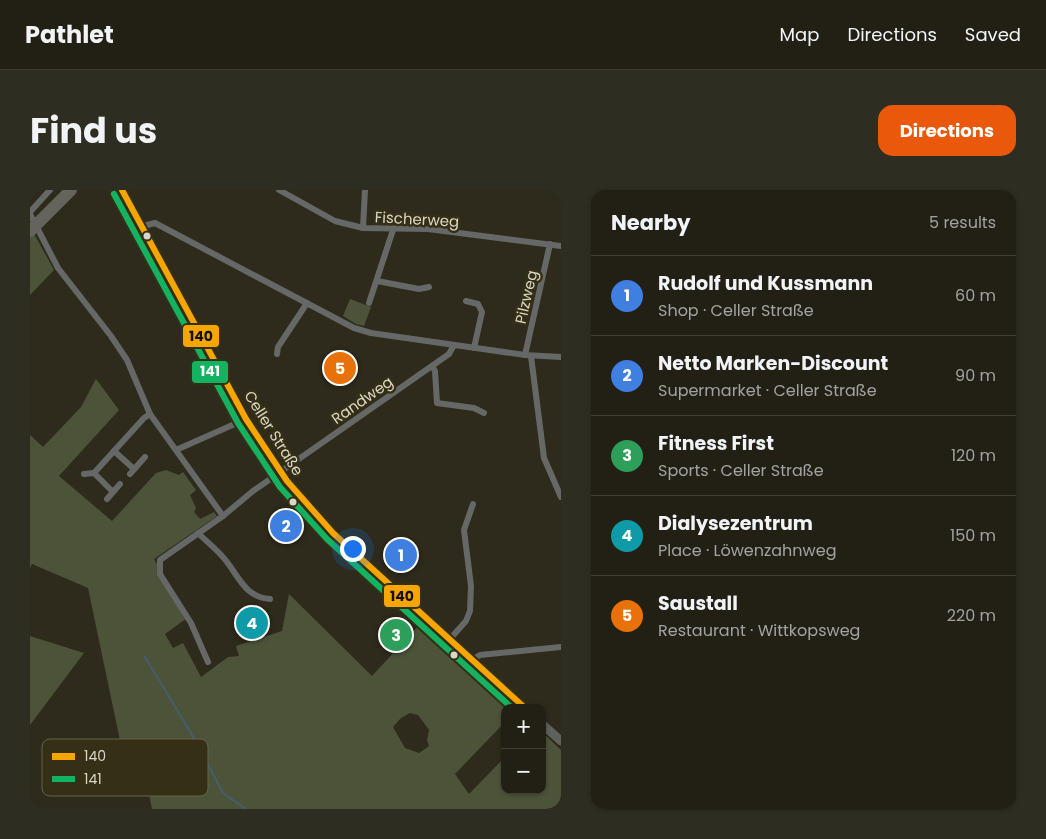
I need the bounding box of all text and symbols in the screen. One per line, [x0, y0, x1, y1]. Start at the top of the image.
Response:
text: Pathlet [25, 18, 114, 51]
text: Map [780, 22, 819, 47]
text: Directions [847, 22, 937, 47]
text: Saved [965, 22, 1021, 47]
button: Directions [878, 105, 1016, 156]
text: Find us [30, 106, 157, 155]
street label: Fischerweg [374, 206, 460, 232]
text: Nearby [611, 208, 691, 237]
text: 5 results [929, 211, 996, 234]
unlabelled marker [142, 231, 152, 241]
street label: Pilzweg [510, 268, 542, 326]
text: Rudolf und Kussmann [658, 270, 873, 297]
text: 1 [624, 284, 630, 307]
text: 60 m [955, 284, 996, 307]
text: Shop · Celler Straße [658, 299, 814, 322]
line badge: 140 [182, 324, 220, 348]
text: 140 [189, 326, 213, 346]
pin: 5 [324, 349, 356, 387]
text: Netto Marken-Discount [658, 350, 888, 377]
line badge: 141 [191, 360, 229, 384]
text: 141 [200, 361, 220, 381]
text: 2 [622, 364, 632, 387]
text: 90 m [955, 364, 996, 387]
street label: Randweg [327, 371, 397, 429]
text: Supermarket · Celler Straße [658, 379, 877, 402]
street label: Celler Straße [239, 386, 309, 480]
text: Fitness First [658, 430, 774, 457]
text: 3 [622, 444, 632, 467]
text: 120 m [951, 444, 996, 467]
text: Sports · Celler Straße [658, 459, 824, 482]
unlabelled marker [288, 497, 298, 507]
pin: 2 [270, 507, 302, 545]
text: Dialysezentrum [658, 510, 813, 537]
text: 4 [622, 524, 632, 547]
text: 150 m [950, 524, 996, 547]
your location [340, 536, 366, 562]
pin: 1 [385, 536, 417, 574]
text: Place · Löwenzahnweg [658, 539, 836, 562]
line badge: 140 [383, 584, 421, 608]
text: 140 [390, 586, 414, 606]
text: Saustall [658, 590, 738, 617]
pin: 4 [236, 604, 268, 642]
text: 5 [622, 604, 632, 627]
text: 220 m [947, 604, 996, 627]
pin: 3 [380, 616, 412, 654]
text: Restaurant · Wittkopsweg [658, 619, 860, 642]
unlabelled marker [449, 650, 459, 660]
map controls [501, 704, 546, 794]
button: + [501, 704, 546, 749]
legend [42, 739, 208, 796]
text: 140 [84, 746, 106, 766]
button: − [501, 749, 546, 794]
text: 141 [84, 769, 102, 789]

